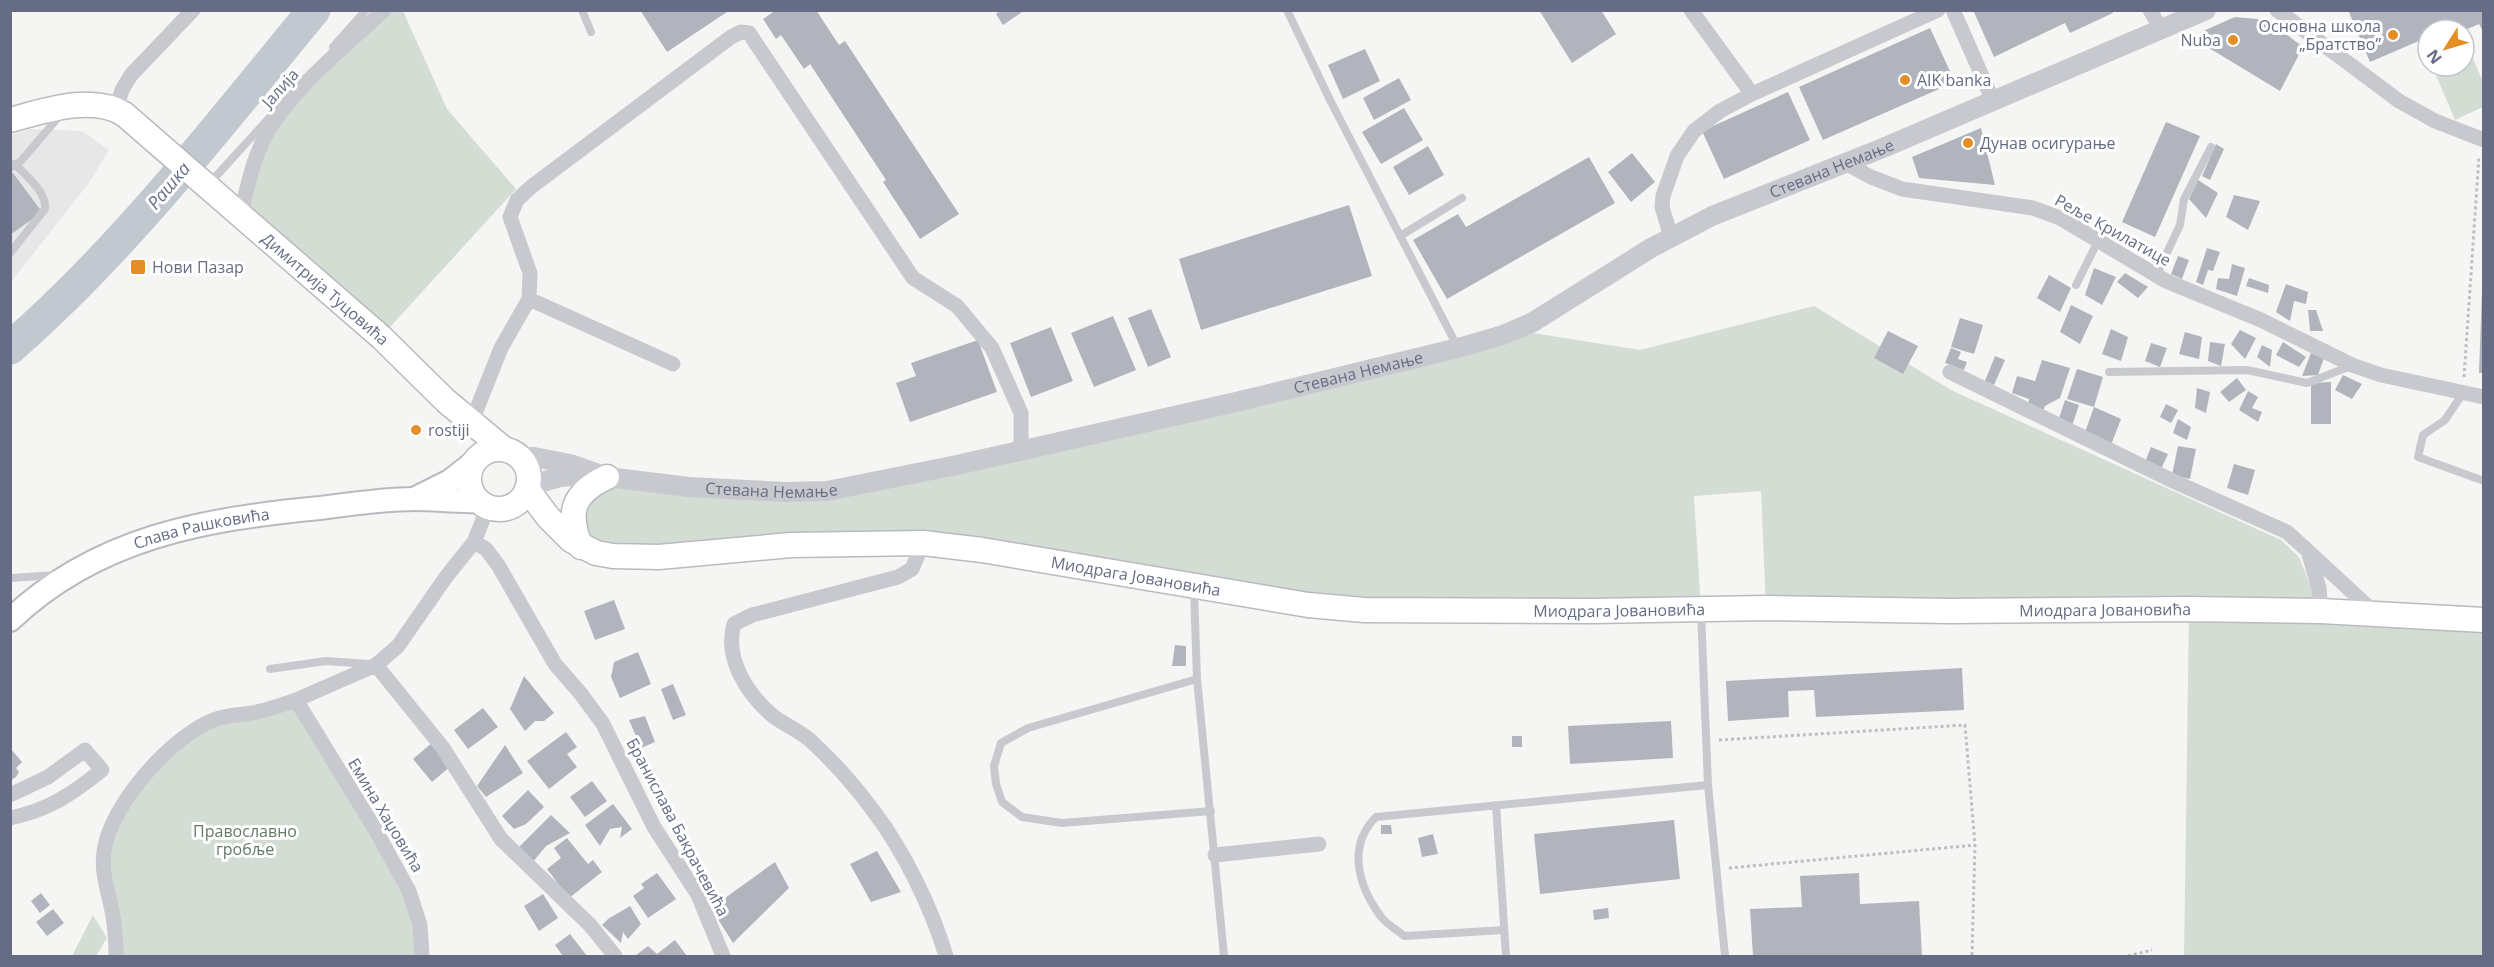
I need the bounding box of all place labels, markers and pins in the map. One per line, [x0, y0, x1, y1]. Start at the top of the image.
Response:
place label: Основна школа „Братство” [2259, 15, 2381, 55]
marker: Основна школа „Братство” [2386, 28, 2400, 42]
place label: Nuba [2180, 29, 2221, 51]
marker: Nuba [2226, 33, 2240, 47]
place label: AIK banka [1917, 69, 1991, 91]
marker: AIK banka [1898, 73, 1912, 87]
place label: Дунав осигурање [1980, 132, 2116, 154]
marker: Дунав осигурање [1961, 136, 1975, 150]
place label: Нови Пазар [152, 256, 244, 278]
marker: Нови Пазар [129, 258, 147, 276]
place label: rostiji [428, 419, 470, 441]
marker: rostiji [409, 423, 423, 437]

